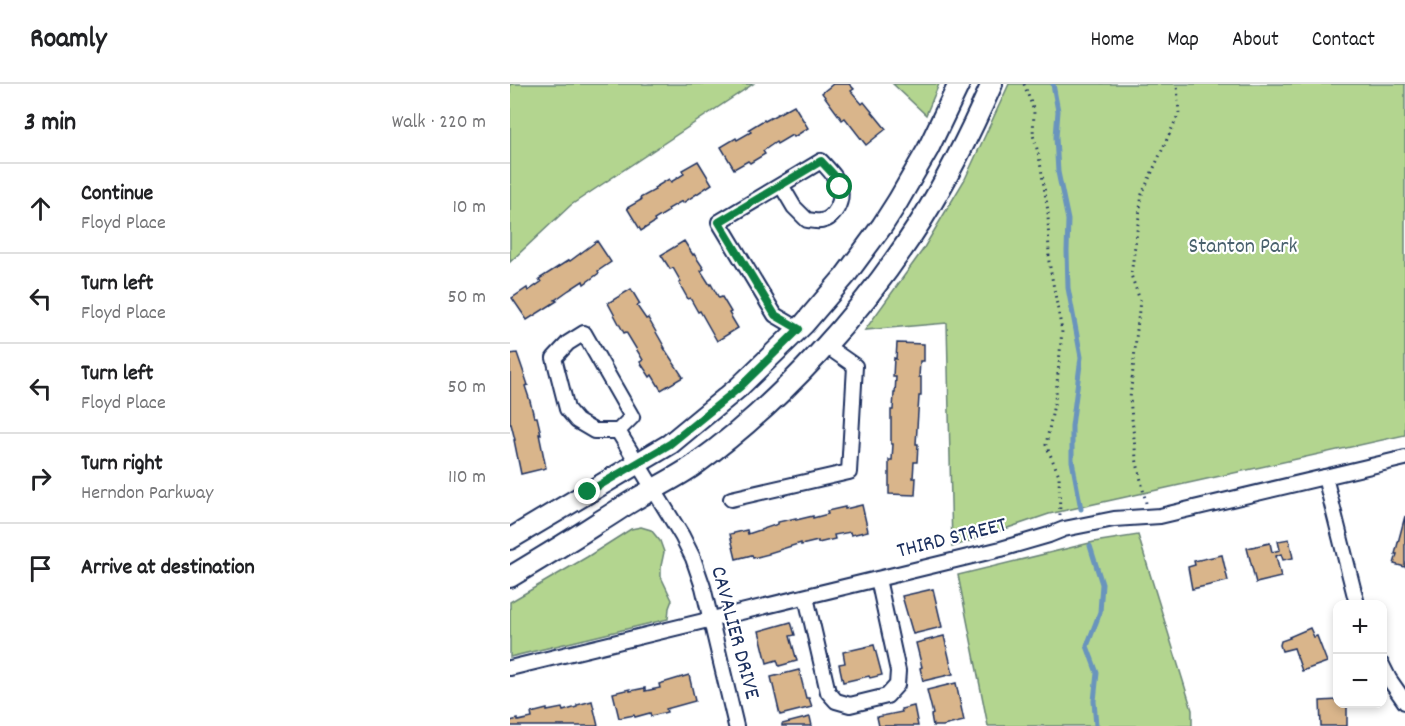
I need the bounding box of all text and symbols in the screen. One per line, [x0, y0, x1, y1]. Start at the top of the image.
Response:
text: Roamly [30, 21, 106, 61]
text: Home [1090, 26, 1134, 56]
text: Map [1167, 26, 1199, 56]
text: About [1232, 26, 1279, 56]
text: Contact [1312, 26, 1375, 56]
text: 3 min [24, 105, 76, 142]
text: Walk · 220 m [392, 109, 486, 137]
route start [826, 173, 852, 199]
text: Continue [81, 179, 153, 210]
icon: ahead [24, 192, 57, 225]
text: 10 m [452, 194, 486, 222]
text: Floyd Place [81, 210, 166, 238]
park label: Stanton Park [1189, 232, 1297, 263]
text: Turn left [81, 269, 153, 300]
icon: left [24, 282, 57, 315]
text: 50 m [448, 284, 486, 312]
text: Floyd Place [81, 300, 166, 328]
text: Turn left [81, 359, 153, 390]
icon: left [24, 372, 57, 405]
text: 50 m [448, 374, 486, 402]
text: Floyd Place [81, 390, 166, 418]
text: Turn right [81, 449, 163, 480]
icon: right [24, 462, 57, 495]
text: 110 m [448, 464, 486, 492]
route end [574, 478, 600, 504]
text: Herndon Parkway [81, 480, 213, 508]
street label: THIRD STREET [894, 510, 1010, 568]
icon: arrive [24, 552, 57, 585]
text: Arrive at destination [81, 553, 255, 584]
street label: CAVALIER DRIVE [701, 563, 767, 703]
map controls [1333, 600, 1387, 708]
button: + [1333, 600, 1387, 654]
button: − [1333, 654, 1387, 708]

